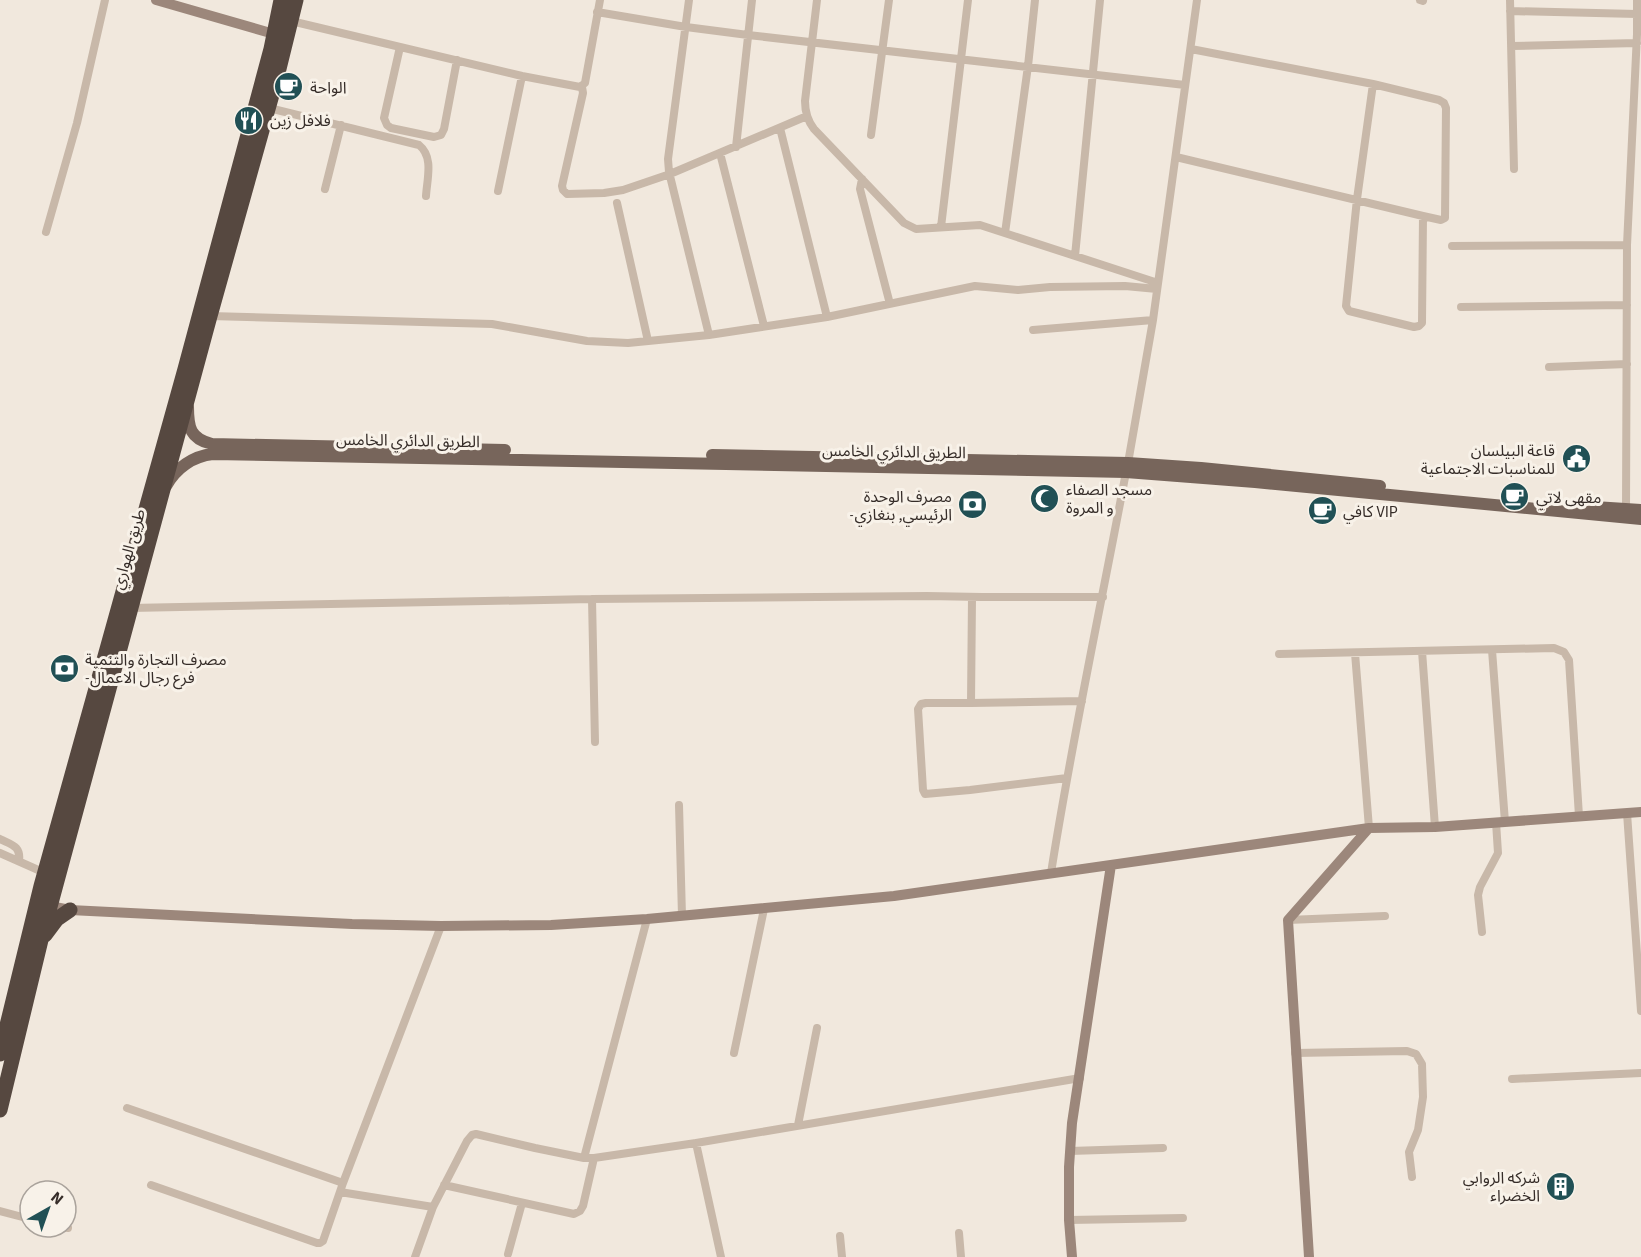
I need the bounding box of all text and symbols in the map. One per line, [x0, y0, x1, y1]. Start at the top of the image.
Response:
cafe icon: الواحة [273, 71, 305, 103]
place label: الواحة [310, 77, 347, 99]
restaurant icon: فلافل زين [233, 104, 265, 136]
place label: فلافل زين [270, 110, 331, 132]
street label: الطريق الدائري الخامس [336, 429, 480, 454]
street label: الطريق الدائري الخامس [822, 440, 966, 465]
place label: قاعة البيلسان للمناسبات الاجتماعية [1421, 440, 1555, 480]
public building icon: قاعة البيلسان للمناسبات الاجتماعية [1560, 443, 1592, 475]
place label: مسجد الصفاء و المروة [1066, 479, 1152, 519]
cafe icon: مقهى لاتي [1499, 481, 1531, 513]
mosque icon: مسجد الصفاء و المروة [1029, 482, 1061, 514]
place label: مصرف الوحدة -الرئيسي, بنغازي [850, 486, 952, 527]
place label: مقهى لاتي [1536, 487, 1601, 510]
bank icon: مصرف الوحدة -الرئيسي, بنغازي [957, 489, 989, 521]
cafe icon: كافي VIP [1306, 495, 1338, 527]
place label: كافي VIP [1343, 501, 1398, 524]
street label: طريق الهواري [107, 506, 152, 592]
place label: مصرف التجارة والتنمية -فرع رجال الاعمال [85, 649, 227, 690]
bank icon: مصرف التجارة والتنمية -فرع رجال الاعمال [48, 652, 80, 684]
place label: شركه الروابي الخضراء [1463, 1167, 1540, 1207]
building icon: شركه الروابي الخضراء [1545, 1170, 1577, 1202]
north arrow [18, 1179, 78, 1239]
text: N [46, 1186, 68, 1210]

